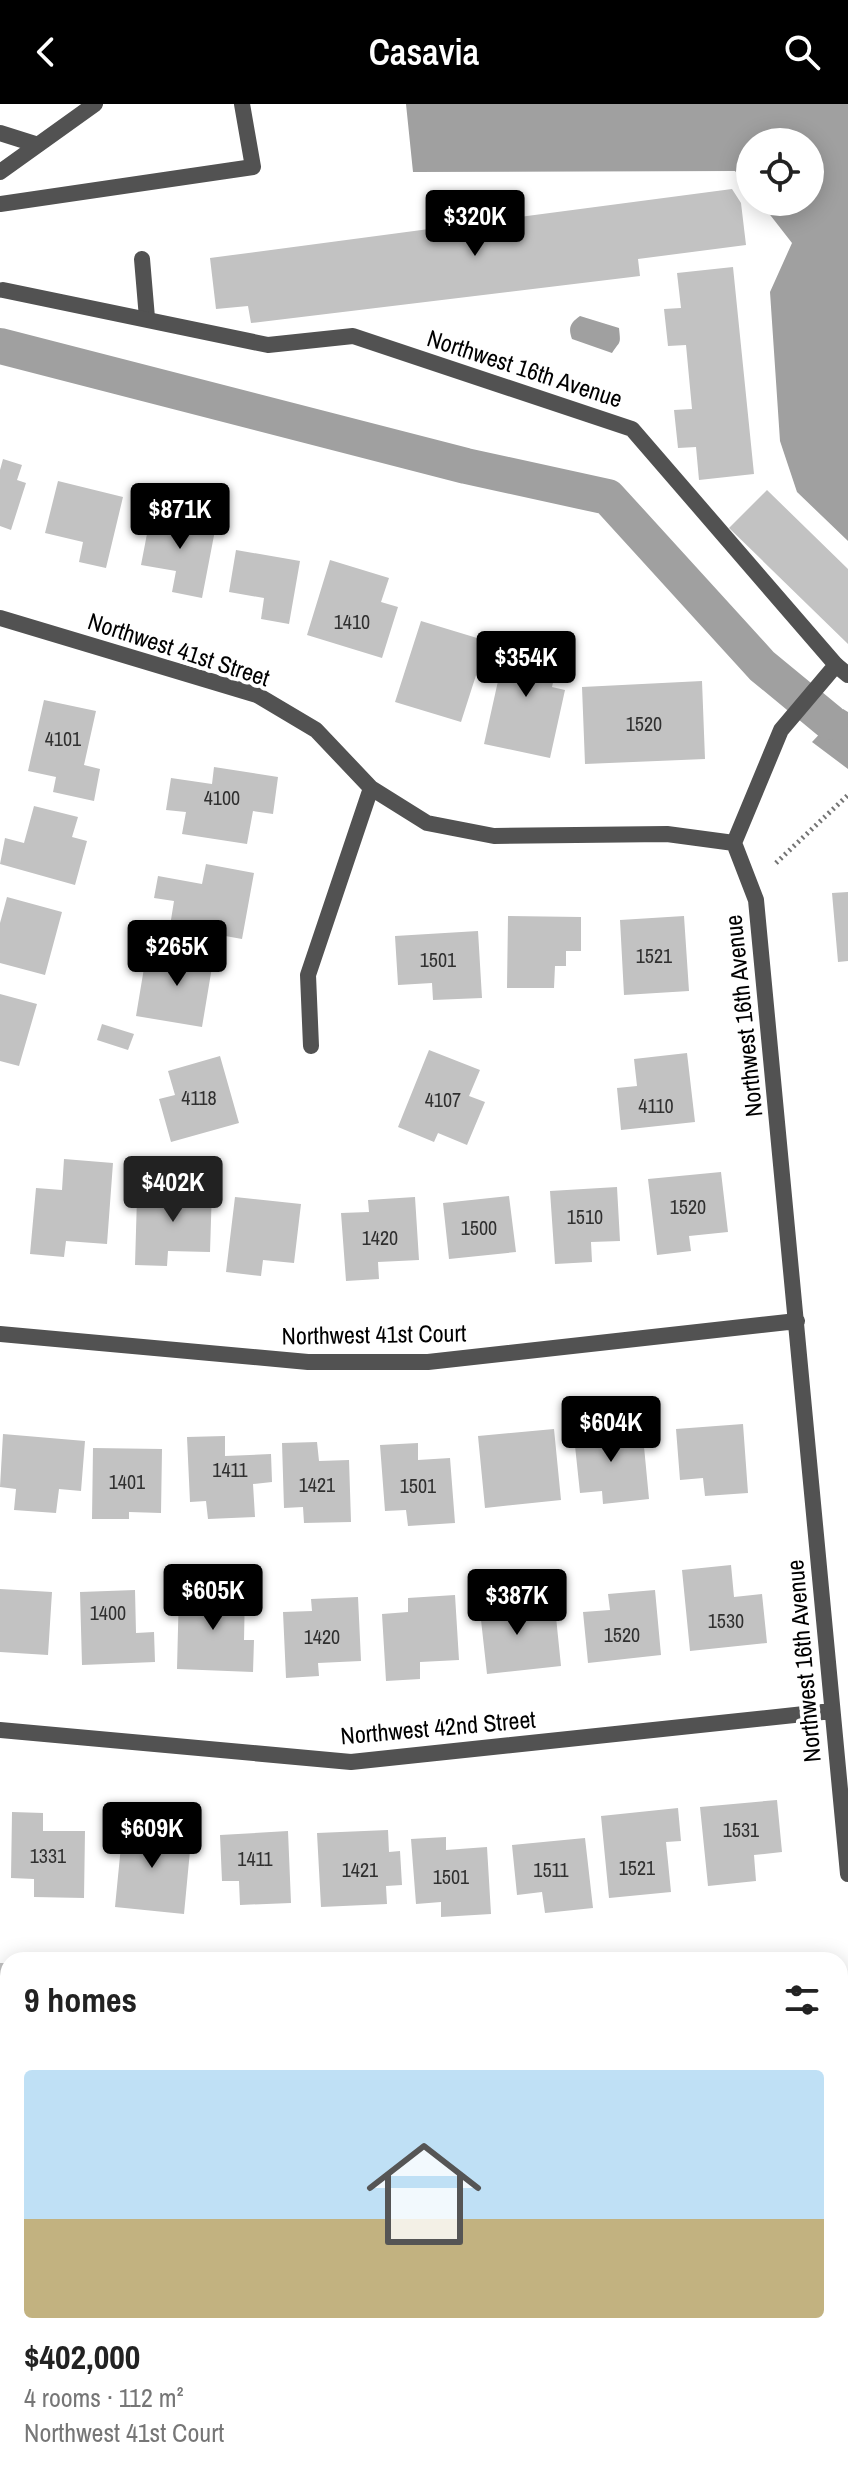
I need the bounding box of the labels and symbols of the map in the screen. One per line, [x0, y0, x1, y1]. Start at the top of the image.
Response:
pin: $320K [419, 190, 531, 258]
street label: Northwest 16th Avenue [423, 321, 627, 415]
pin: $871K [124, 483, 236, 551]
street label: Northwest 41st Street [84, 605, 274, 694]
house number: 1410 [334, 608, 370, 635]
pin: $354K [470, 631, 582, 699]
house number: 1520 [626, 710, 662, 737]
house number: 4101 [45, 725, 81, 752]
house number: 4100 [204, 784, 240, 811]
street label: Northwest 16th Avenue [716, 913, 770, 1119]
pin: $265K [121, 920, 233, 988]
house number: 1521 [636, 942, 672, 969]
house number: 1501 [420, 946, 456, 973]
house number: 4118 [181, 1084, 217, 1111]
house number: 4107 [425, 1086, 461, 1113]
house number: 4110 [638, 1092, 674, 1119]
pin: $402K [117, 1156, 229, 1224]
house number: 1520 [670, 1193, 706, 1220]
house number: 1510 [567, 1203, 603, 1230]
house number: 1500 [461, 1214, 497, 1241]
house number: 1420 [362, 1224, 398, 1251]
street label: Northwest 41st Court [281, 1316, 467, 1352]
pin: $604K [555, 1396, 667, 1464]
house number: 1411 [212, 1456, 248, 1483]
house number: 1401 [109, 1468, 145, 1495]
house number: 1421 [299, 1471, 335, 1498]
house number: 1501 [400, 1472, 436, 1499]
street label: Northwest 16th Avenue [778, 1558, 828, 1764]
pin: $605K [157, 1564, 269, 1632]
pin: $387K [461, 1569, 573, 1637]
house number: 1400 [90, 1599, 126, 1626]
house number: 1530 [708, 1607, 744, 1634]
house number: 1520 [604, 1621, 640, 1648]
house number: 1420 [304, 1623, 340, 1650]
street label: Northwest 42nd Street [339, 1702, 537, 1751]
pin: $609K [96, 1802, 208, 1870]
house number: 1531 [723, 1816, 759, 1843]
house number: 1331 [30, 1842, 66, 1869]
house number: 1411 [237, 1845, 273, 1872]
house number: 1521 [619, 1854, 655, 1881]
house number: 1421 [342, 1856, 378, 1883]
house number: 1511 [533, 1856, 569, 1883]
house number: 1501 [433, 1863, 469, 1890]

